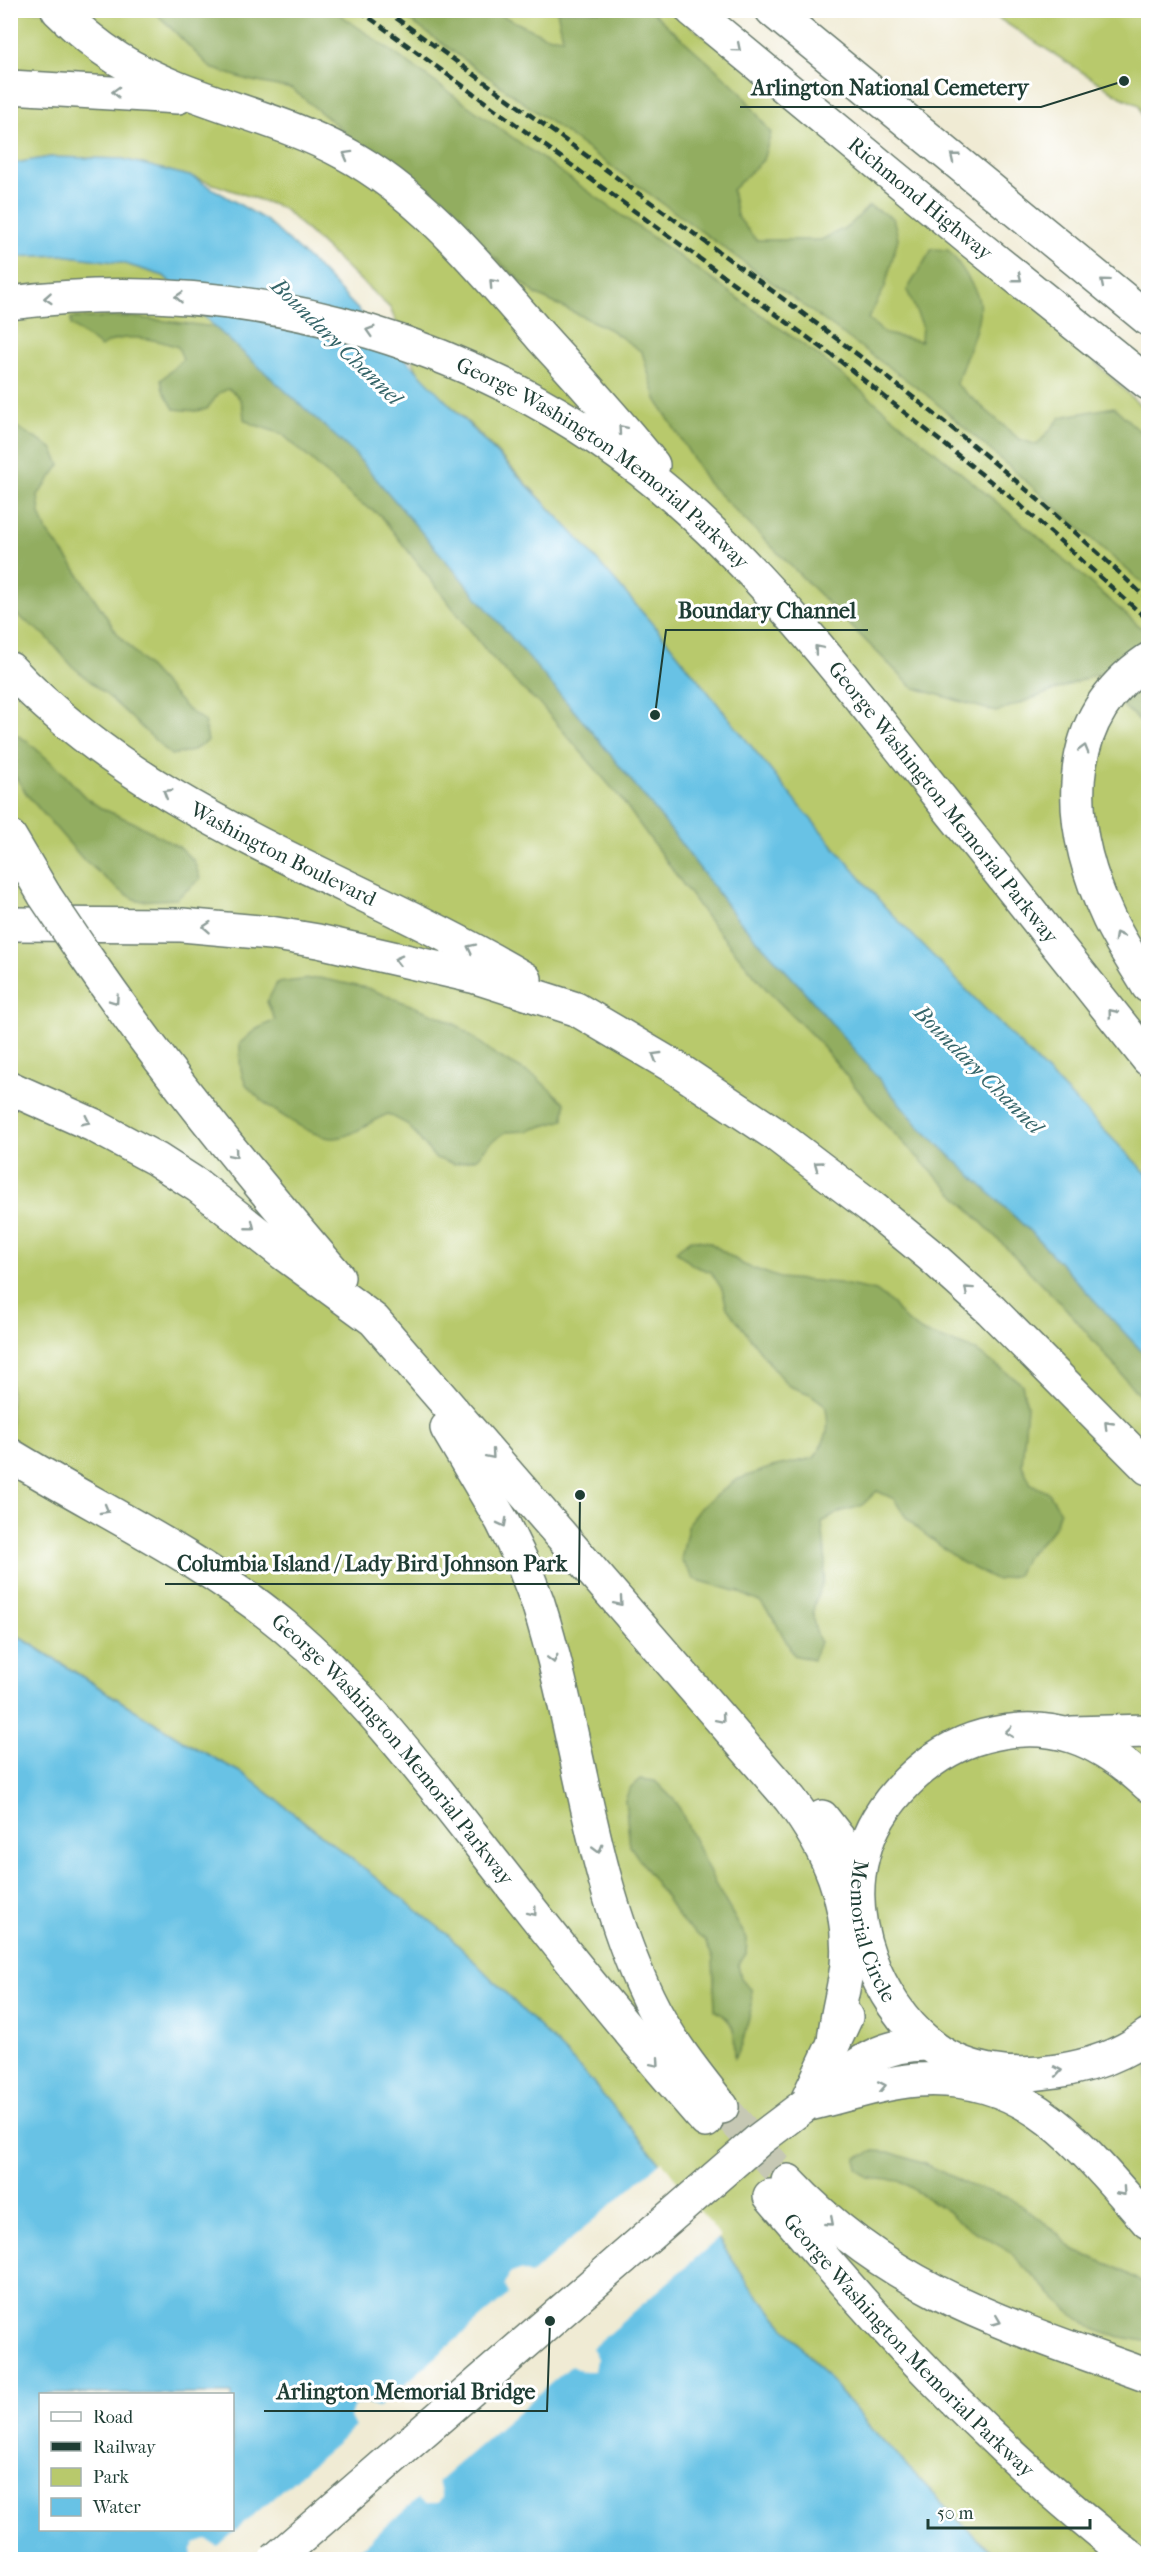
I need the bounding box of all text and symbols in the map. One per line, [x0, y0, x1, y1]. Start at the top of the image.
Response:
one-way arrow [730, 40, 741, 51]
callout: Arlington National Cemetery [740, 67, 1041, 107]
text: Arlington National Cemetery [749, 75, 1030, 101]
one-way arrow [111, 86, 120, 98]
street label: Richmond Highway [843, 132, 998, 265]
one-way arrow [343, 151, 353, 162]
one-way arrow [949, 153, 960, 164]
one-way arrow [1011, 270, 1022, 281]
water label: Boundary Channel [265, 272, 409, 412]
one-way arrow [1099, 278, 1110, 289]
one-way arrow [489, 280, 500, 291]
one-way arrow [43, 291, 52, 304]
one-way arrow [174, 291, 183, 304]
one-way arrow [365, 326, 376, 338]
street label: George Washington Memorial Parkway [453, 352, 754, 574]
one-way arrow [618, 425, 629, 436]
callout: Boundary Channel [666, 590, 868, 630]
text: Boundary Channel [678, 598, 857, 624]
one-way arrow [814, 645, 825, 656]
street label: George Washington Memorial Parkway [823, 657, 1064, 949]
one-way arrow [1076, 744, 1089, 754]
one-way arrow [163, 788, 173, 800]
street label: Washington Boulevard [185, 796, 381, 911]
one-way arrow [202, 921, 211, 934]
one-way arrow [1114, 932, 1125, 942]
one-way arrow [466, 944, 477, 956]
one-way arrow [394, 954, 404, 967]
one-way arrow [108, 993, 119, 1004]
water label: Boundary Channel [908, 999, 1050, 1141]
one-way arrow [1108, 1009, 1119, 1020]
one-way arrow [652, 1052, 662, 1064]
one-way arrow [80, 1114, 91, 1126]
one-way arrow [226, 1147, 237, 1158]
one-way arrow [814, 1161, 825, 1172]
one-way arrow [244, 1218, 255, 1229]
one-way arrow [964, 1286, 975, 1297]
one-way arrow [1104, 1422, 1115, 1432]
one-way arrow [484, 1448, 495, 1459]
one-way arrow [98, 1503, 109, 1514]
one-way arrow [496, 1517, 507, 1527]
callout: Columbia Island / Lady Bird Johnson Park [165, 1544, 579, 1584]
text: Columbia Island / Lady Bird Johnson Park [177, 1551, 568, 1577]
one-way arrow [612, 1595, 623, 1606]
street label: George Washington Memorial Parkway [267, 1609, 519, 1890]
one-way arrow [546, 1654, 559, 1664]
one-way arrow [714, 1712, 725, 1723]
one-way arrow [1004, 1725, 1013, 1738]
one-way arrow [591, 1844, 604, 1854]
street label: Memorial Circle [846, 1858, 901, 2007]
one-way arrow [525, 1905, 536, 1916]
one-way arrow [649, 2056, 660, 2067]
one-way arrow [1053, 2065, 1063, 2078]
one-way arrow [876, 2080, 886, 2093]
one-way arrow [1115, 2185, 1126, 2196]
street label: George Washington Memorial Parkway [779, 2209, 1040, 2482]
one-way arrow [823, 2215, 833, 2226]
one-way arrow [990, 2314, 1001, 2326]
callout: Arlington Memorial Bridge [264, 2371, 547, 2411]
text: Arlington Memorial Bridge [275, 2379, 535, 2405]
legend [39, 2393, 234, 2531]
text: Road [93, 2407, 133, 2428]
text: Railway [93, 2437, 157, 2458]
text: Park [93, 2467, 130, 2488]
scale bar [928, 2492, 1090, 2530]
text: Water [92, 2497, 141, 2518]
text: 50 m [937, 2503, 974, 2524]

